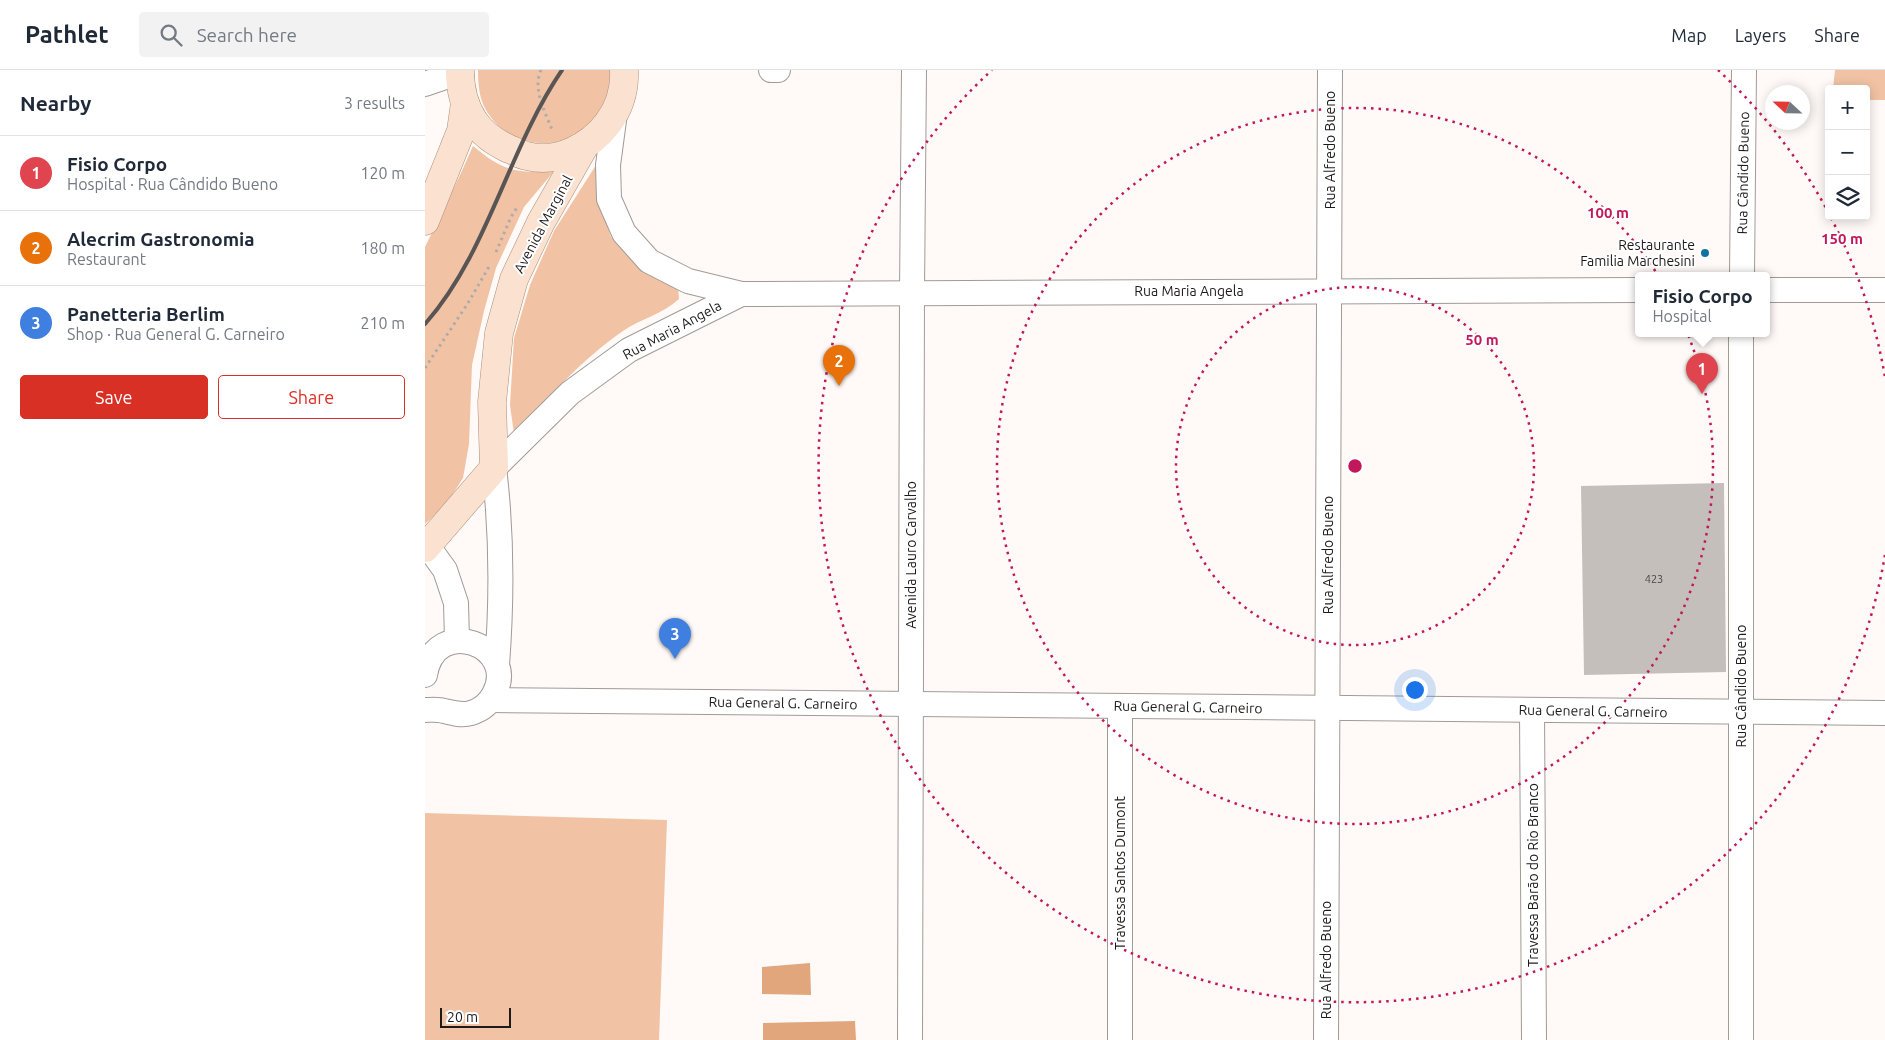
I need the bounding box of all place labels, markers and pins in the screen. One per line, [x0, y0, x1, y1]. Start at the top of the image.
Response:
place label: Restaurante Familia Marchesini [1580, 237, 1695, 269]
marker: Restaurante Familia Marchesini [1699, 247, 1711, 259]
pin: 2 [823, 345, 855, 386]
pin: 1 [1686, 353, 1718, 394]
centre of rings [1346, 457, 1364, 475]
pin: 3 [659, 618, 691, 659]

